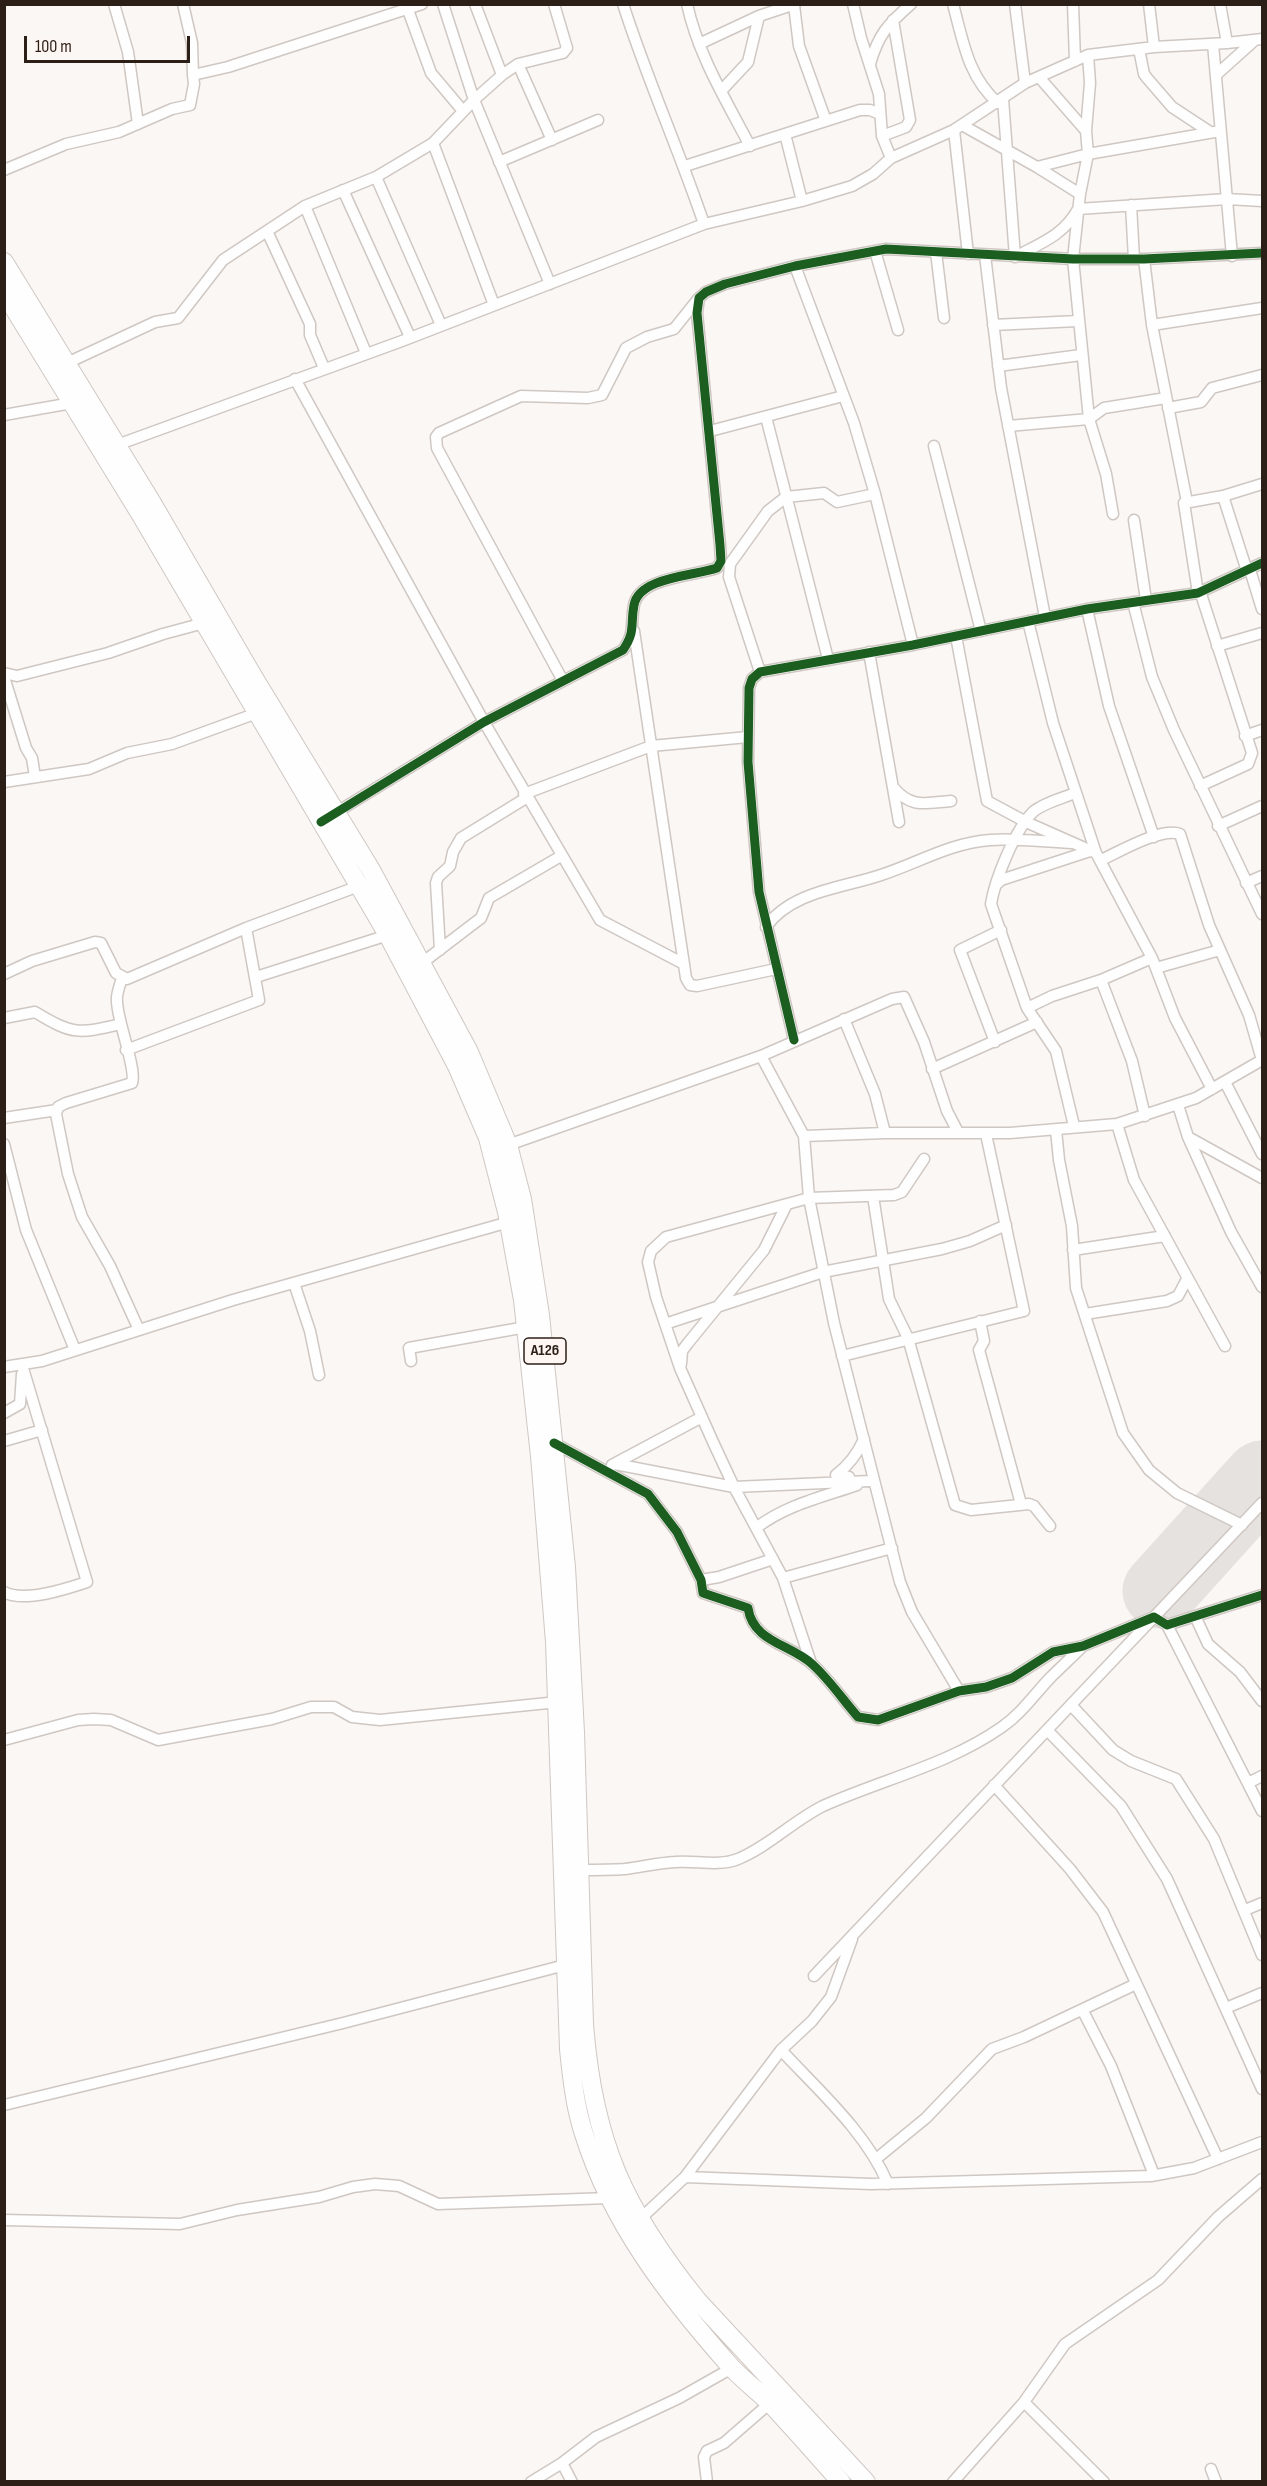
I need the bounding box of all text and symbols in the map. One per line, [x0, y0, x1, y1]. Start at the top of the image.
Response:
scale bar [27, 24, 194, 62]
text: 100 m [35, 36, 72, 57]
road number: A126 [524, 1338, 566, 1364]

